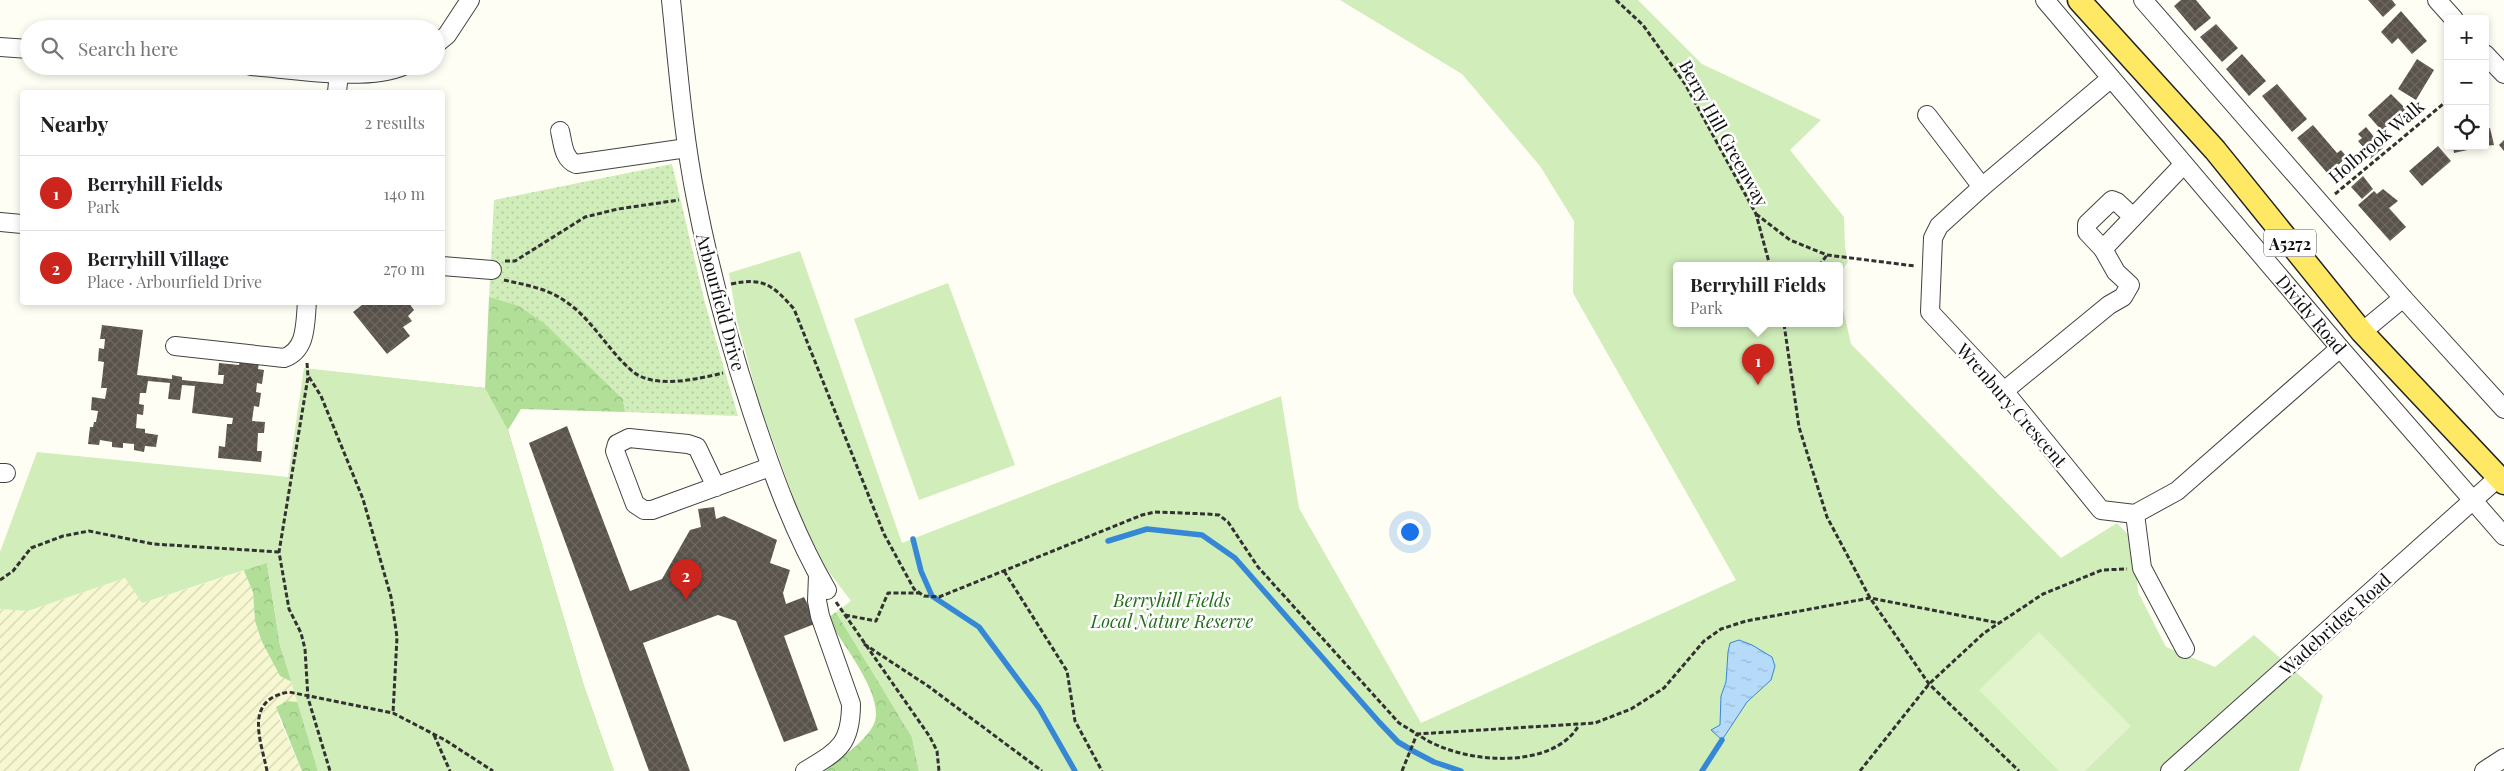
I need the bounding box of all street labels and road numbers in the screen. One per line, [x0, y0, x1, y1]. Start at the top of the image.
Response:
street label: Berry Hill Greenway [1674, 56, 1774, 210]
street label: Holbrook Walk [2323, 94, 2429, 188]
street label: Arbourfield Drive [691, 230, 751, 374]
road number: A5272 [2264, 230, 2316, 256]
street label: Dividy Road [2271, 270, 2352, 359]
street label: Wrenbury Crescent [1951, 337, 2073, 473]
street label: Wadebridge Road [2274, 567, 2396, 681]

